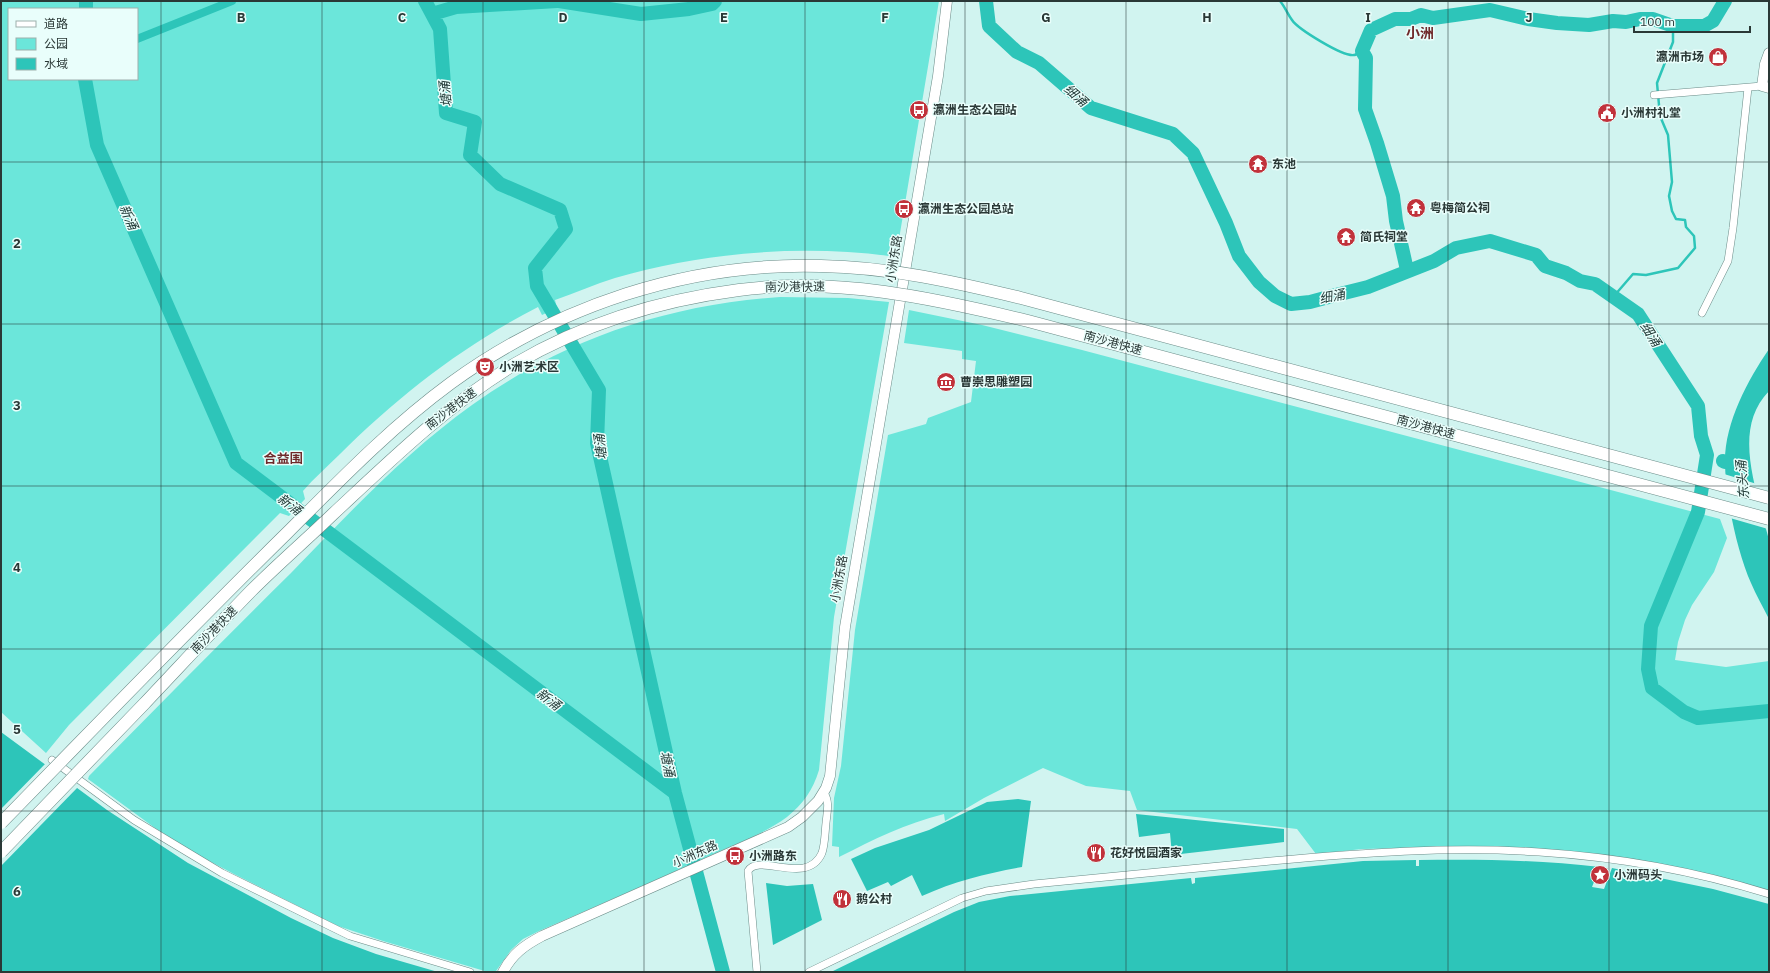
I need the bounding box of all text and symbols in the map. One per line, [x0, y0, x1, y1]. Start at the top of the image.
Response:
legend [8, 8, 138, 80]
scale bar [1634, 8, 1750, 34]
text: B [237, 9, 246, 26]
text: C [398, 9, 407, 26]
text: D [558, 9, 568, 26]
text: E [720, 9, 728, 26]
text: F [881, 9, 889, 26]
text: G [1041, 9, 1051, 26]
text: H [1202, 9, 1212, 26]
text: I [1365, 9, 1371, 26]
text: J [1525, 9, 1533, 26]
text: 100 m [1640, 14, 1675, 29]
text: 道路 [44, 16, 68, 31]
district label: 小洲 [1406, 24, 1434, 42]
text: 公园 [44, 36, 68, 51]
shop icon: 瀛洲市场 [1707, 46, 1729, 68]
place label: 瀛洲市场 [1656, 49, 1704, 64]
text: 水域 [44, 56, 68, 71]
water label: 塘涌 [435, 78, 455, 108]
water label: 细涌 [1060, 80, 1093, 112]
bus stop icon: 瀛洲生态公园站 [908, 99, 930, 121]
place label: 瀛洲生态公园站 [933, 102, 1017, 117]
public building icon: 小洲村礼堂 [1596, 102, 1618, 124]
place label: 小洲村礼堂 [1621, 105, 1681, 120]
temple icon: 东池 [1247, 153, 1269, 175]
place label: 东池 [1272, 156, 1296, 171]
temple icon: 粤梅简公祠 [1405, 197, 1427, 219]
bus stop icon: 瀛洲生态公园总站 [893, 198, 915, 220]
place label: 粤梅简公祠 [1430, 200, 1490, 215]
place label: 瀛洲生态公园总站 [918, 201, 1014, 216]
water label: 新涌 [115, 202, 142, 234]
temple icon: 简氏祠堂 [1335, 226, 1357, 248]
place label: 简氏祠堂 [1360, 229, 1408, 244]
street label: 小洲东路 [882, 234, 905, 284]
text: 2 [13, 235, 21, 252]
street label: 南沙港快速 [765, 278, 825, 295]
water label: 细涌 [1318, 285, 1349, 308]
water label: 细涌 [1636, 319, 1666, 351]
street label: 南沙港快速 [1082, 328, 1144, 358]
theatre icon: 小洲艺术区 [474, 356, 496, 378]
place label: 小洲艺术区 [499, 359, 559, 374]
museum icon: 曹崇思雕塑园 [935, 371, 957, 393]
place label: 曹崇思雕塑园 [960, 374, 1032, 389]
street label: 南沙港快速 [422, 385, 479, 433]
text: 3 [13, 397, 21, 414]
street label: 南沙港快速 [1395, 412, 1457, 442]
water label: 塘涌 [590, 431, 611, 461]
district label: 合益围 [263, 450, 303, 467]
water label: 东头涌 [1732, 458, 1753, 500]
water label: 新涌 [274, 490, 307, 520]
street label: 小洲东路 [827, 554, 850, 604]
text: 4 [13, 559, 21, 576]
street label: 南沙港快速 [187, 603, 240, 656]
water label: 新涌 [533, 685, 566, 715]
text: 5 [13, 721, 21, 738]
water label: 塘涌 [656, 750, 679, 781]
street label: 小洲东路 [670, 837, 720, 870]
restaurant icon: 花好悦园酒家 [1085, 842, 1107, 864]
bus stop icon: 小洲路东 [724, 845, 746, 867]
place label: 花好悦园酒家 [1110, 845, 1182, 860]
place label: 小洲路东 [749, 848, 797, 863]
place icon: 小洲码头 [1589, 864, 1611, 886]
place label: 小洲码头 [1614, 867, 1662, 882]
text: 6 [13, 883, 21, 900]
restaurant icon: 鹅公村 [831, 888, 853, 910]
place label: 鹅公村 [856, 891, 892, 906]

